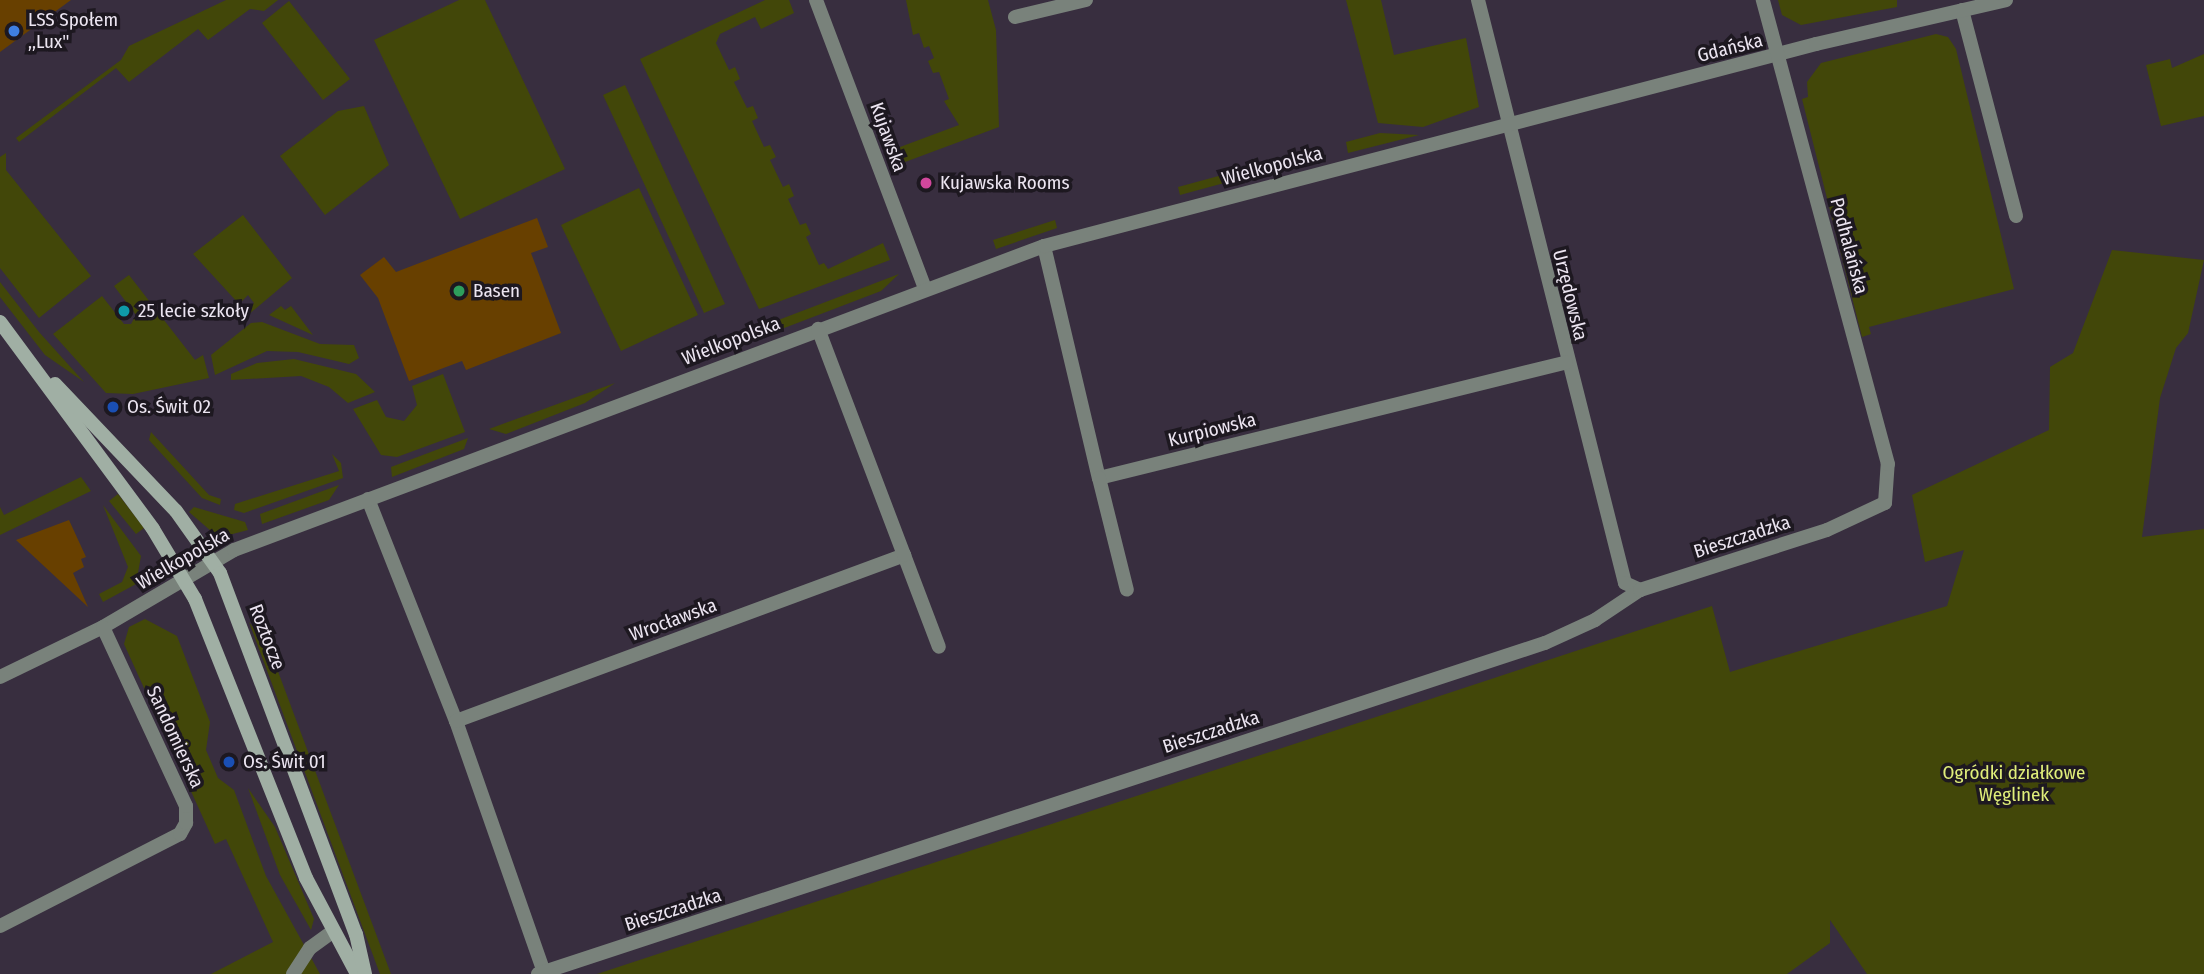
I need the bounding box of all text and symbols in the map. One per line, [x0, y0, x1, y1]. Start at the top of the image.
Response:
place label: LSS Społem ,,Lux" [28, 9, 118, 53]
marker: LSS Społem ,,Lux" [6, 23, 22, 39]
street label: Gdańska [1695, 29, 1765, 67]
street label: Kujawska [865, 99, 911, 175]
street label: Wielkopolska [1219, 142, 1325, 190]
place label: Kujawska Rooms [940, 172, 1070, 194]
marker: Kujawska Rooms [918, 175, 934, 191]
street label: Podhalańska [1825, 195, 1873, 297]
street label: Urzędowska [1548, 247, 1592, 343]
place label: Basen [473, 280, 520, 302]
marker: Basen [451, 283, 467, 299]
place label: 25 lecie szkoły [138, 300, 249, 322]
marker: 25 lecie szkoły [116, 303, 132, 319]
street label: Wielkopolska [679, 312, 783, 370]
place label: Os. Świt 02 [127, 396, 211, 418]
marker: Os. Świt 02 [105, 399, 121, 415]
street label: Kurpiowska [1166, 408, 1258, 452]
street label: Bieszczadzka [1691, 511, 1793, 563]
street label: Wielkopolska [133, 523, 233, 595]
street label: Wrocławska [626, 594, 720, 646]
street label: Roztocze [244, 601, 290, 673]
street label: Sandomierska [141, 682, 209, 792]
street label: Bieszczadzka [1160, 706, 1262, 758]
place label: Os. Świt 01 [243, 751, 326, 773]
marker: Os. Świt 01 [221, 754, 237, 770]
park label: Ogródki działkowe Węglinek [1943, 762, 2085, 806]
street label: Bieszczadzka [622, 884, 724, 936]

